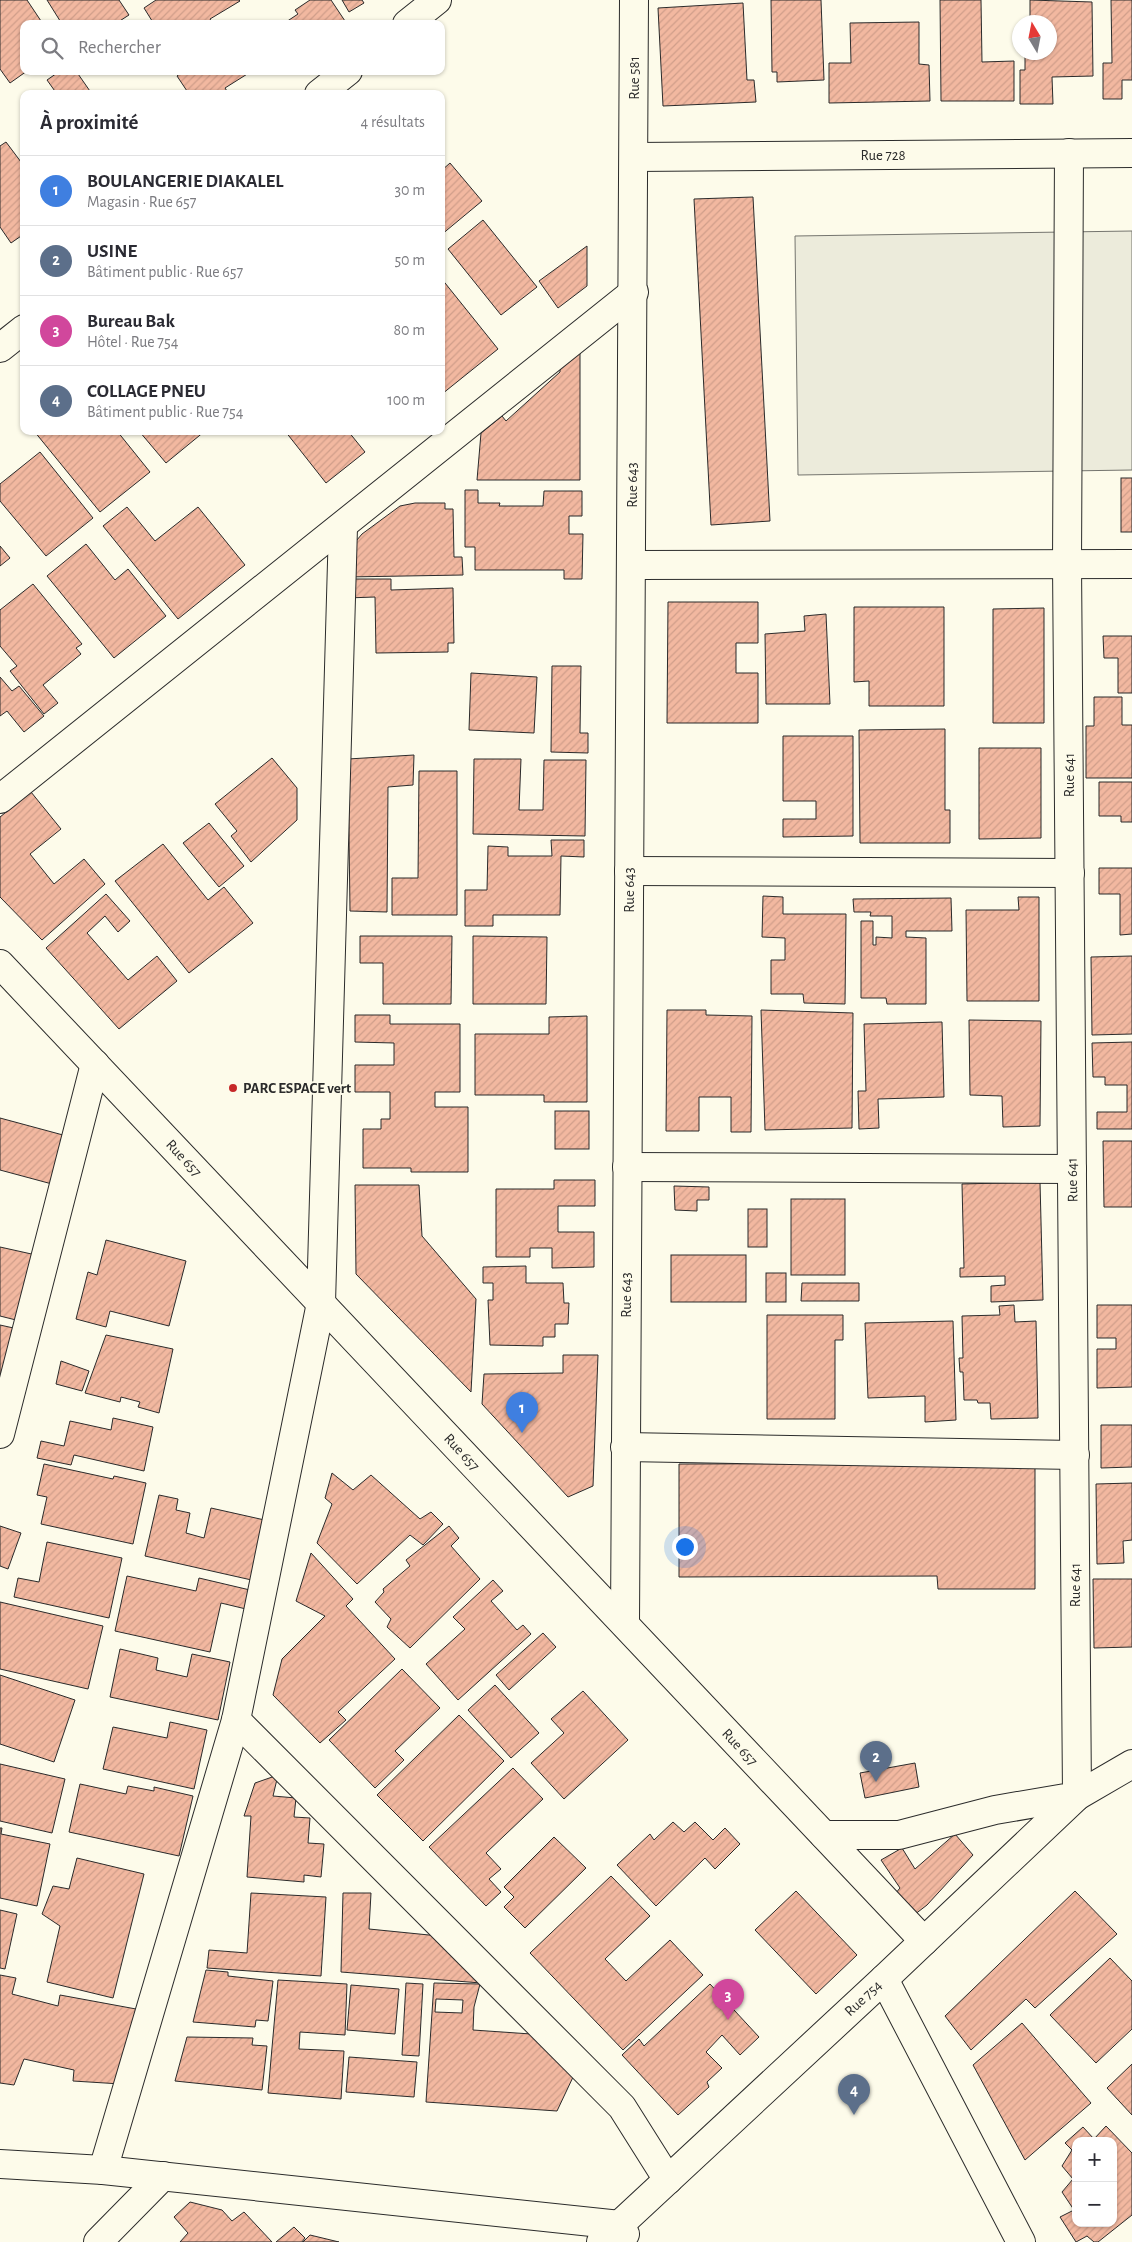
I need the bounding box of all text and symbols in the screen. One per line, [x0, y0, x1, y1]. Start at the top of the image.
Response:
north arrow [1012, 15, 1057, 60]
search box [20, 20, 445, 75]
icon: search [38, 34, 66, 62]
text: Rechercher [78, 38, 161, 57]
street label: Rue 581 [627, 56, 642, 100]
text: À proximité [40, 112, 138, 133]
text: 4 résultats [361, 114, 425, 130]
street label: Rue 728 [860, 148, 906, 163]
text: BOULANGERIE DIAKALEL [87, 172, 283, 191]
text: 1 [53, 182, 59, 198]
text: 30 m [395, 182, 425, 198]
text: Magasin · Rue 657 [87, 194, 196, 210]
text: USINE [87, 242, 137, 261]
text: 2 [52, 252, 60, 268]
text: 50 m [394, 252, 425, 268]
text: Bâtiment public · Rue 657 [87, 264, 243, 280]
text: Bureau Bak [87, 312, 175, 331]
text: 3 [53, 322, 59, 338]
text: 80 m [394, 322, 425, 338]
text: Hôtel · Rue 754 [87, 334, 178, 350]
text: COLLAGE PNEU [87, 382, 206, 401]
text: 4 [52, 392, 60, 408]
text: 100 m [387, 392, 425, 408]
text: Bâtiment public · Rue 754 [87, 404, 243, 420]
street label: Rue 643 [625, 462, 640, 508]
street label: Rue 641 [1062, 753, 1077, 797]
street label: Rue 643 [622, 867, 637, 913]
place label: PARC ESPACE vert [243, 1081, 351, 1096]
marker: PARC ESPACE vert [227, 1082, 239, 1094]
street label: Rue 657 [163, 1137, 204, 1180]
street label: Rue 641 [1065, 1158, 1080, 1202]
street label: Rue 643 [619, 1272, 634, 1318]
pin: 1 [506, 1392, 538, 1433]
street label: Rue 657 [441, 1431, 482, 1474]
your location [672, 1534, 698, 1560]
street label: Rue 641 [1068, 1563, 1083, 1607]
street label: Rue 657 [719, 1726, 760, 1769]
pin: 2 [860, 1741, 892, 1782]
street label: Rue 754 [842, 1978, 885, 2019]
pin: 3 [712, 1979, 744, 2020]
pin: 4 [838, 2074, 870, 2115]
map controls [1072, 2137, 1117, 2227]
button: + [1072, 2137, 1117, 2182]
button: − [1072, 2182, 1117, 2227]

